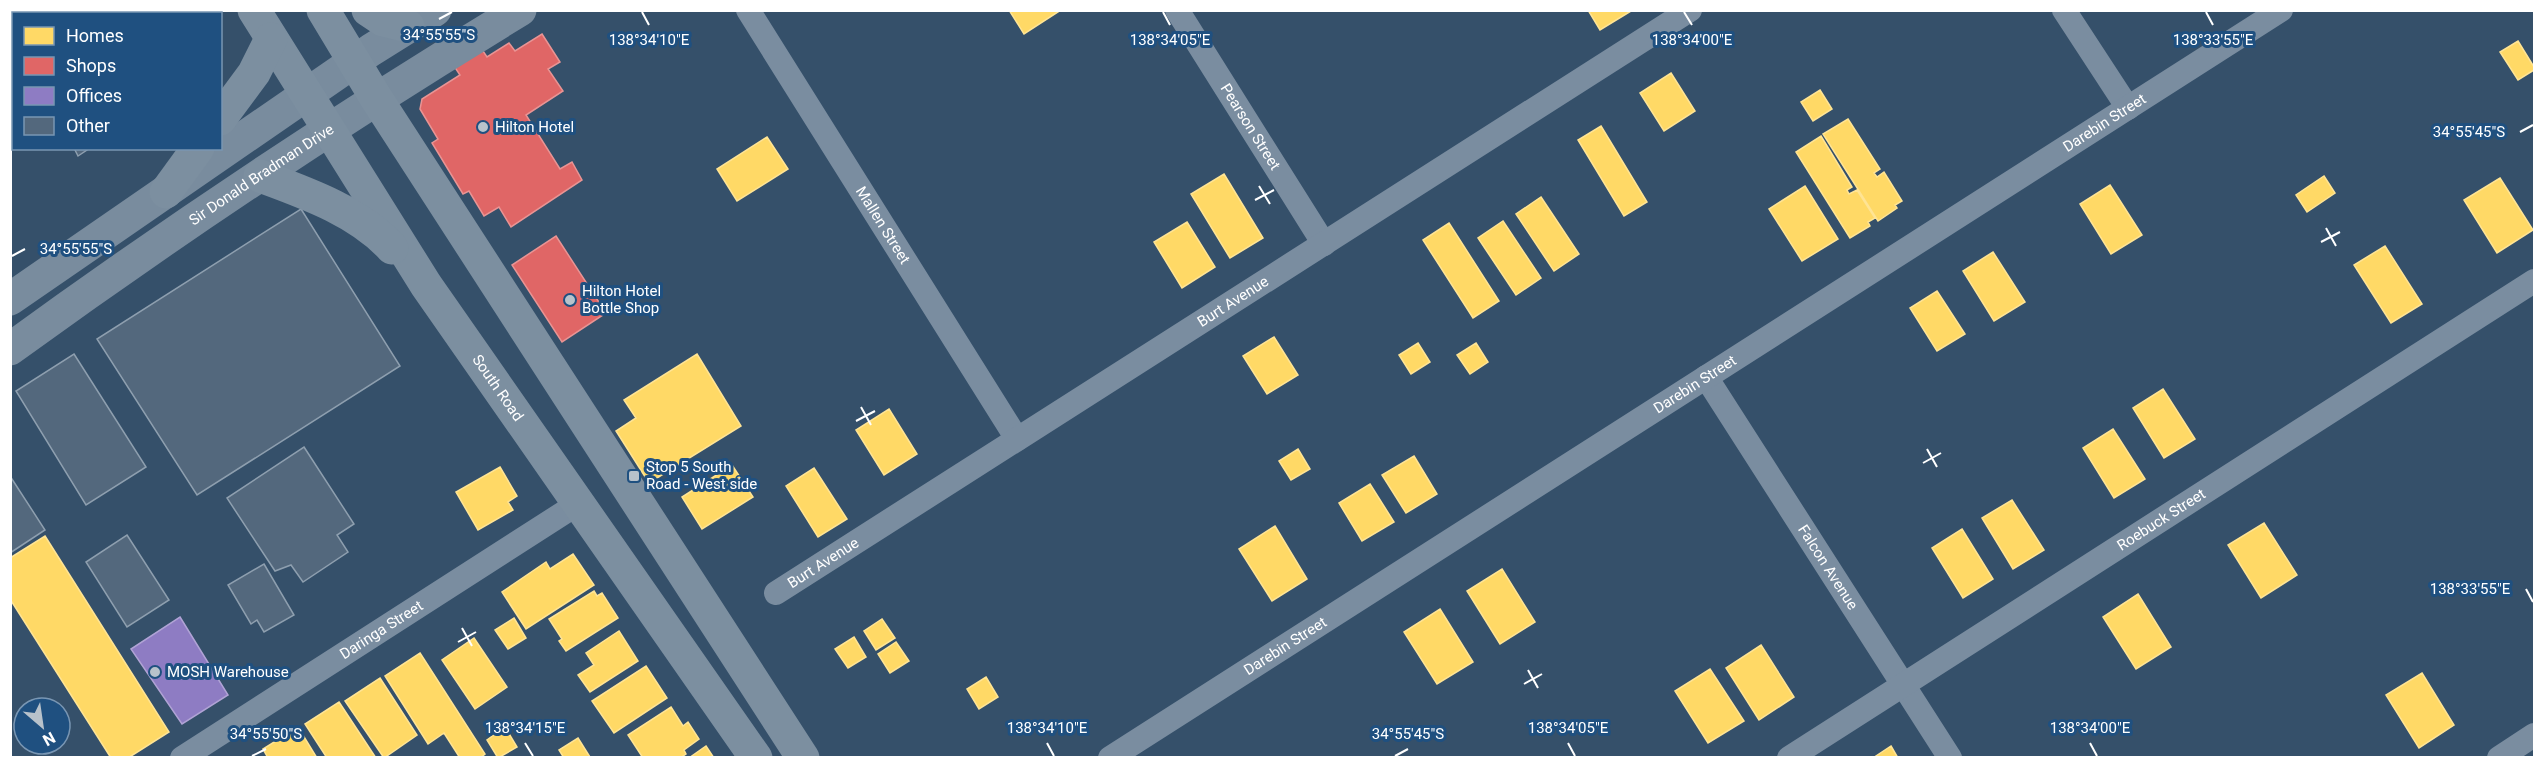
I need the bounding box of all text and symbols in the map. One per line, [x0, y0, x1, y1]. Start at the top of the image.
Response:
legend [12, 12, 222, 150]
text: Homes [66, 25, 124, 46]
text: 34°55'55"S [403, 26, 475, 44]
text: 138°34'10"E [609, 31, 690, 49]
text: 138°34'05"E [1130, 31, 1211, 49]
text: 138°34'00"E [1652, 31, 1733, 49]
text: 138°33'55"E [2173, 31, 2254, 49]
text: Shops [66, 55, 116, 76]
street label: Pearson Street [1217, 80, 1284, 173]
text: Offices [66, 85, 122, 106]
street label: Darebin Street [2060, 90, 2149, 156]
text: Other [66, 115, 110, 136]
place label: Hilton Hotel [495, 118, 574, 136]
street label: Sir Donald Bradman Drive [186, 120, 337, 229]
marker: Hilton Hotel [476, 120, 490, 134]
text: 34°55'45"S [2433, 123, 2505, 141]
street label: Mallen Street [852, 183, 914, 267]
text: 34°55'55"S [40, 240, 112, 258]
street label: Burt Avenue [1194, 272, 1272, 331]
place label: Hilton Hotel Bottle Shop [582, 282, 661, 317]
marker: Hilton Hotel Bottle Shop [563, 293, 577, 307]
street label: South Road [468, 351, 527, 425]
street label: Darebin Street [1650, 351, 1740, 417]
place label: Stop 5 South Road - West side [646, 458, 757, 493]
marker: Stop 5 South Road - West side [627, 469, 641, 483]
street label: Roebuck Street [2114, 485, 2209, 555]
street label: Falcon Avenue [1794, 521, 1862, 613]
street label: Burt Avenue [784, 534, 862, 592]
text: 138°33'55"E [2430, 580, 2511, 598]
street label: Daringa Street [337, 597, 426, 663]
street label: Darebin Street [1241, 613, 1330, 679]
place label: MOSH Warehouse [167, 663, 289, 681]
marker: MOSH Warehouse [148, 665, 162, 679]
north arrow [12, 696, 72, 756]
text: 138°34'15"E [485, 719, 566, 737]
text: 138°34'10"E [1007, 719, 1088, 737]
text: 138°34'05"E [1528, 719, 1609, 737]
text: 138°34'00"E [2050, 719, 2131, 737]
text: 34°55'50"S [230, 725, 302, 743]
text: 34°55'45"S [1372, 725, 1444, 743]
text: N [39, 728, 59, 750]

